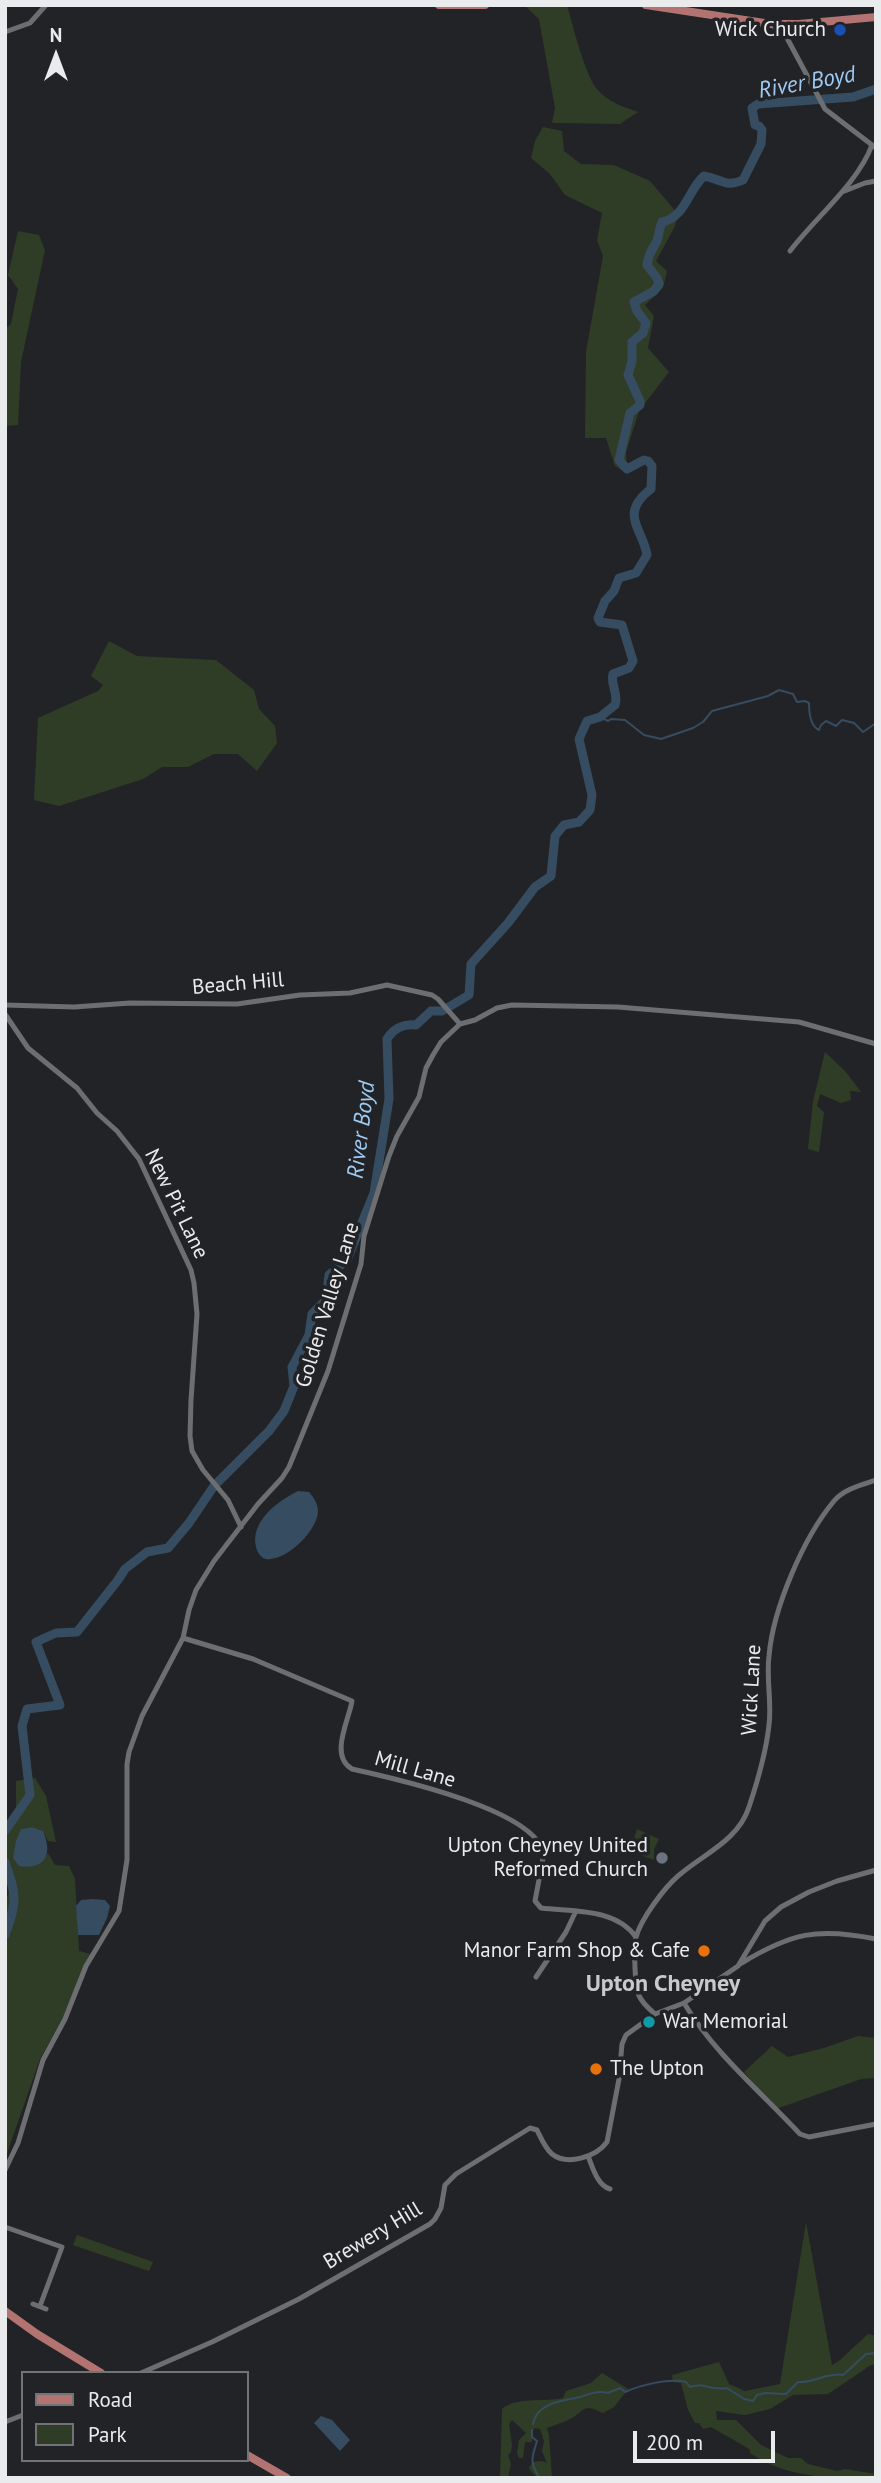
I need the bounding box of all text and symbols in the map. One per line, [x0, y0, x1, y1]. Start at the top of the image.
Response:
place label: Wick Church [715, 17, 826, 43]
north arrow [21, 21, 91, 91]
marker: Wick Church [832, 22, 848, 38]
text: N [50, 23, 62, 47]
water label: River Boyd [756, 61, 858, 105]
street label: Beach Hill [191, 967, 285, 1001]
water label: River Boyd [342, 1080, 382, 1180]
street label: New Pit Lane [139, 1145, 213, 1263]
street label: Golden Valley Lane [291, 1219, 365, 1391]
street label: Wick Lane [737, 1644, 767, 1736]
street label: Mill Lane [372, 1746, 458, 1794]
place label: Upton Cheyney United Reformed Church [447, 1833, 648, 1883]
marker: Upton Cheyney United Reformed Church [654, 1850, 670, 1866]
place label: Manor Farm Shop & Cafe [464, 1938, 690, 1964]
marker: Manor Farm Shop & Cafe [696, 1943, 712, 1959]
district label: Upton Cheyney [586, 1970, 740, 1998]
place label: War Memorial [663, 2009, 788, 2035]
marker: War Memorial [641, 2014, 657, 2030]
place label: The Upton [610, 2056, 704, 2082]
marker: The Upton [588, 2061, 604, 2077]
street label: Brewery Hill [319, 2197, 427, 2275]
legend [21, 2371, 248, 2462]
text: Road [88, 2386, 132, 2413]
scale bar [636, 2416, 778, 2460]
text: Park [88, 2421, 127, 2448]
text: 200 m [646, 2429, 703, 2456]

